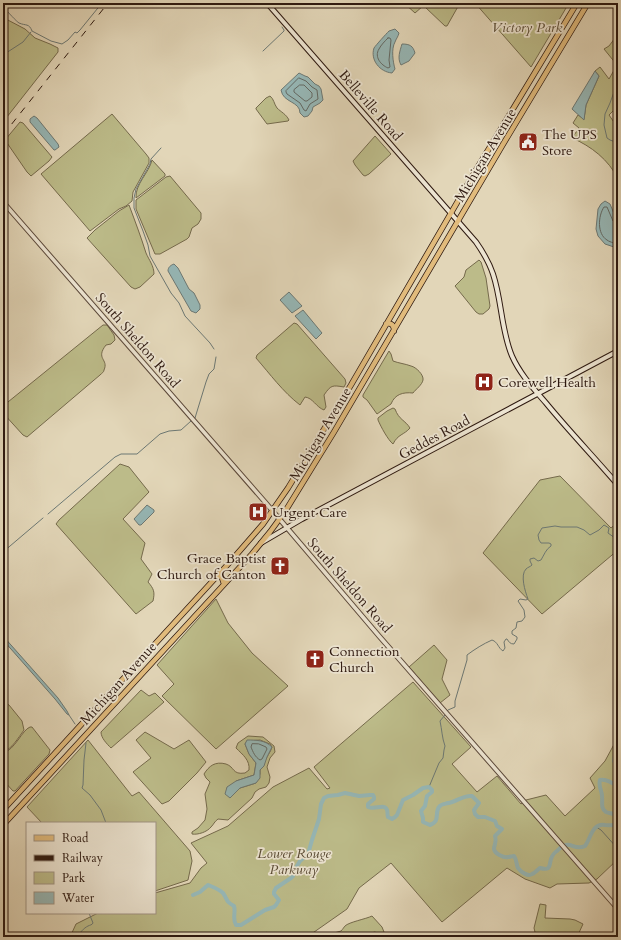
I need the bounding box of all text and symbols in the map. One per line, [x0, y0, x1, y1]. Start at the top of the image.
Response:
park label: Victory Park [492, 18, 562, 37]
street label: Belleville Road [334, 66, 407, 145]
street label: Michigan Avenue [450, 105, 521, 206]
place label: The UPS Store [542, 125, 597, 160]
public building icon: The UPS Store [517, 131, 539, 153]
street label: South Sheldon Road [91, 289, 185, 392]
hospital icon: Corewell Health [473, 371, 495, 393]
place label: Corewell Health [498, 373, 596, 392]
street label: Michigan Avenue [285, 384, 356, 485]
street label: Geddes Road [395, 411, 474, 464]
hospital icon: Urgent Care [247, 501, 269, 523]
place label: Urgent Care [272, 503, 347, 522]
street label: South Sheldon Road [303, 534, 397, 637]
place label: Grace Baptist Church of Canton [157, 549, 267, 584]
church icon: Grace Baptist Church of Canton [269, 555, 291, 577]
street label: Michigan Avenue [76, 638, 161, 729]
place label: Connection Church [329, 642, 400, 677]
church icon: Connection Church [304, 648, 326, 670]
legend [26, 822, 156, 914]
text: Road [62, 830, 89, 846]
park label: Lower Rouge Parkway [257, 844, 331, 879]
text: Railway [62, 850, 104, 866]
text: Park [62, 870, 86, 886]
text: Water [61, 890, 95, 906]

